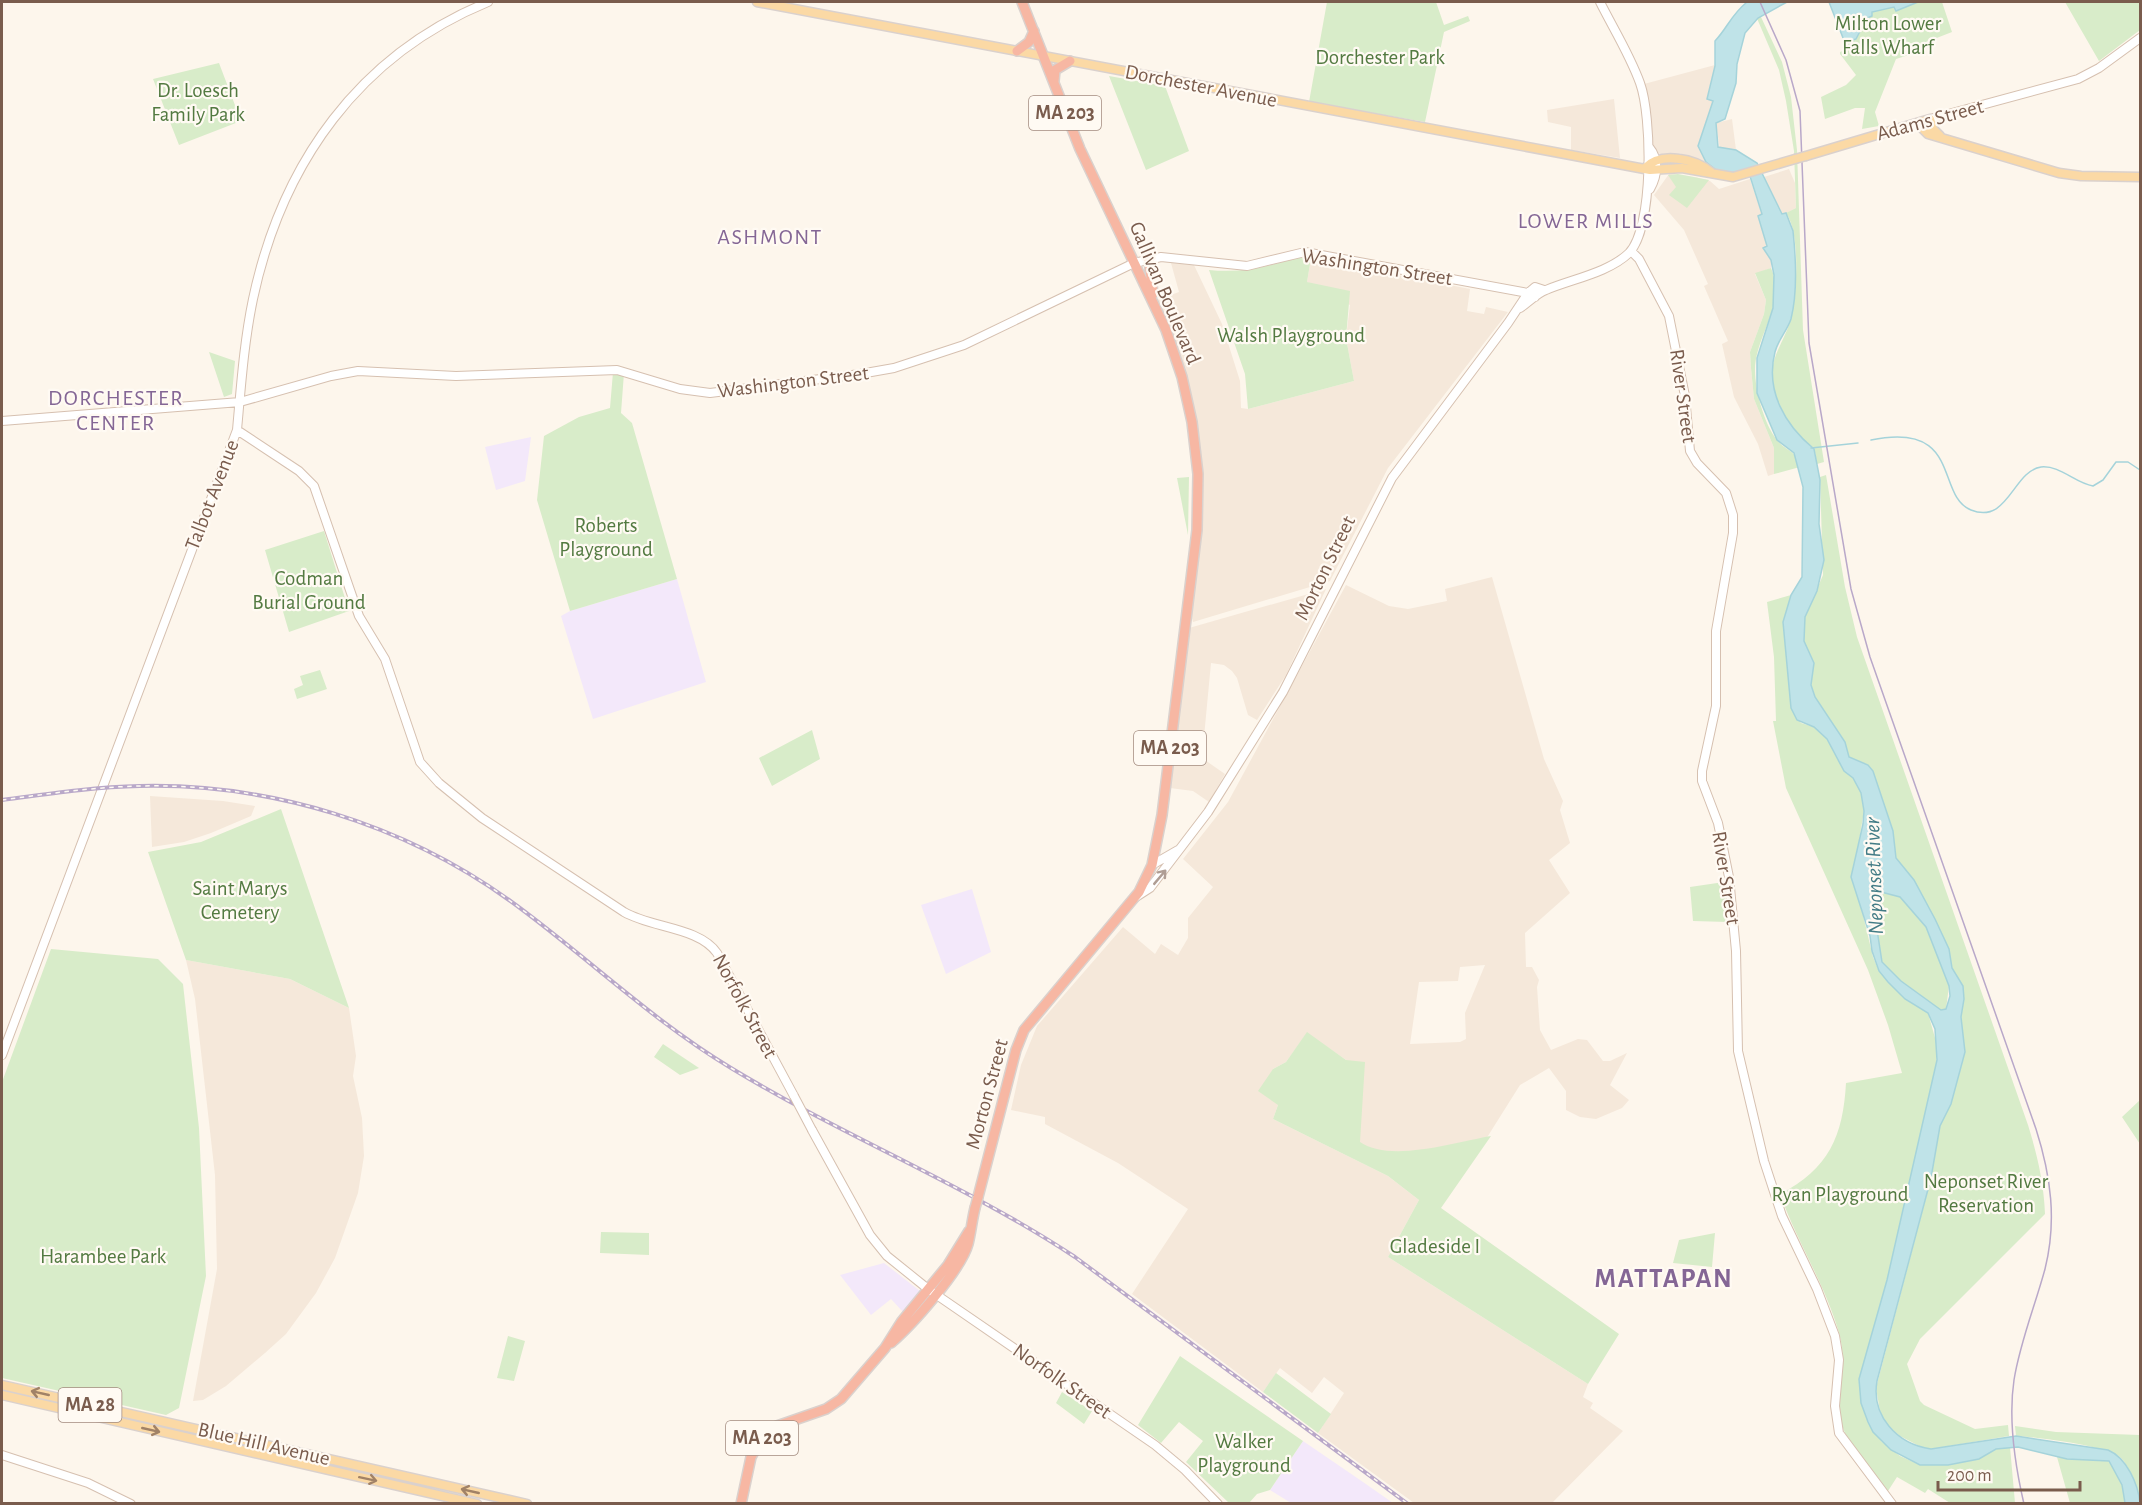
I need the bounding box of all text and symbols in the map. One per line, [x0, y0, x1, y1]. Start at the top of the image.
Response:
park label: Milton Lower Falls Wharf [1835, 13, 1941, 58]
park label: Dorchester Park [1315, 47, 1445, 68]
street label: Dorchester Avenue [1123, 61, 1279, 111]
park label: Dr. Loesch Family Park [151, 80, 245, 125]
road number: MA 203 [1029, 96, 1101, 130]
street label: Adams Street [1874, 96, 1986, 144]
district label: LOWER MILLS [1518, 210, 1654, 232]
street label: Gallivan Boulevard [1126, 219, 1205, 367]
district label: ASHMONT [717, 226, 823, 248]
street label: Washington Street [1300, 245, 1454, 289]
park label: Walsh Playground [1217, 325, 1365, 346]
street label: River Street [1666, 348, 1700, 445]
street label: Washington Street [716, 362, 870, 402]
district label: DORCHESTER CENTER [48, 387, 184, 434]
street label: Talbot Avenue [181, 437, 243, 553]
street label: Morton Street [1291, 512, 1359, 624]
park label: Roberts Playground [559, 515, 653, 560]
park label: Codman Burial Ground [252, 568, 366, 613]
road number: MA 203 [1134, 731, 1206, 765]
water label: Neponset River [1861, 816, 1888, 935]
street label: River Street [1708, 830, 1744, 927]
one-way arrow [1153, 870, 1167, 885]
park label: Saint Marys Cemetery [193, 878, 287, 923]
street label: Norfolk Street [709, 950, 781, 1062]
street label: Morton Street [962, 1036, 1012, 1151]
park label: Neponset River Reservation [1924, 1171, 2049, 1216]
park label: Ryan Playground [1771, 1184, 1909, 1205]
park label: Gladeside I [1390, 1236, 1480, 1257]
park label: Harambee Park [40, 1246, 167, 1267]
district label: MATTAPAN [1595, 1265, 1733, 1292]
street label: Norfolk Street [1009, 1339, 1115, 1423]
one-way arrow [31, 1387, 50, 1399]
road number: MA 28 [58, 1388, 122, 1422]
street label: Blue Hill Avenue [196, 1419, 332, 1469]
road number: MA 203 [726, 1421, 798, 1455]
one-way arrow [141, 1424, 160, 1436]
park label: Walker Playground [1197, 1431, 1291, 1476]
scale bar [1938, 1454, 2080, 1492]
text: 200 m [1947, 1467, 1992, 1485]
one-way arrow [358, 1474, 377, 1485]
one-way arrow [460, 1484, 479, 1496]

